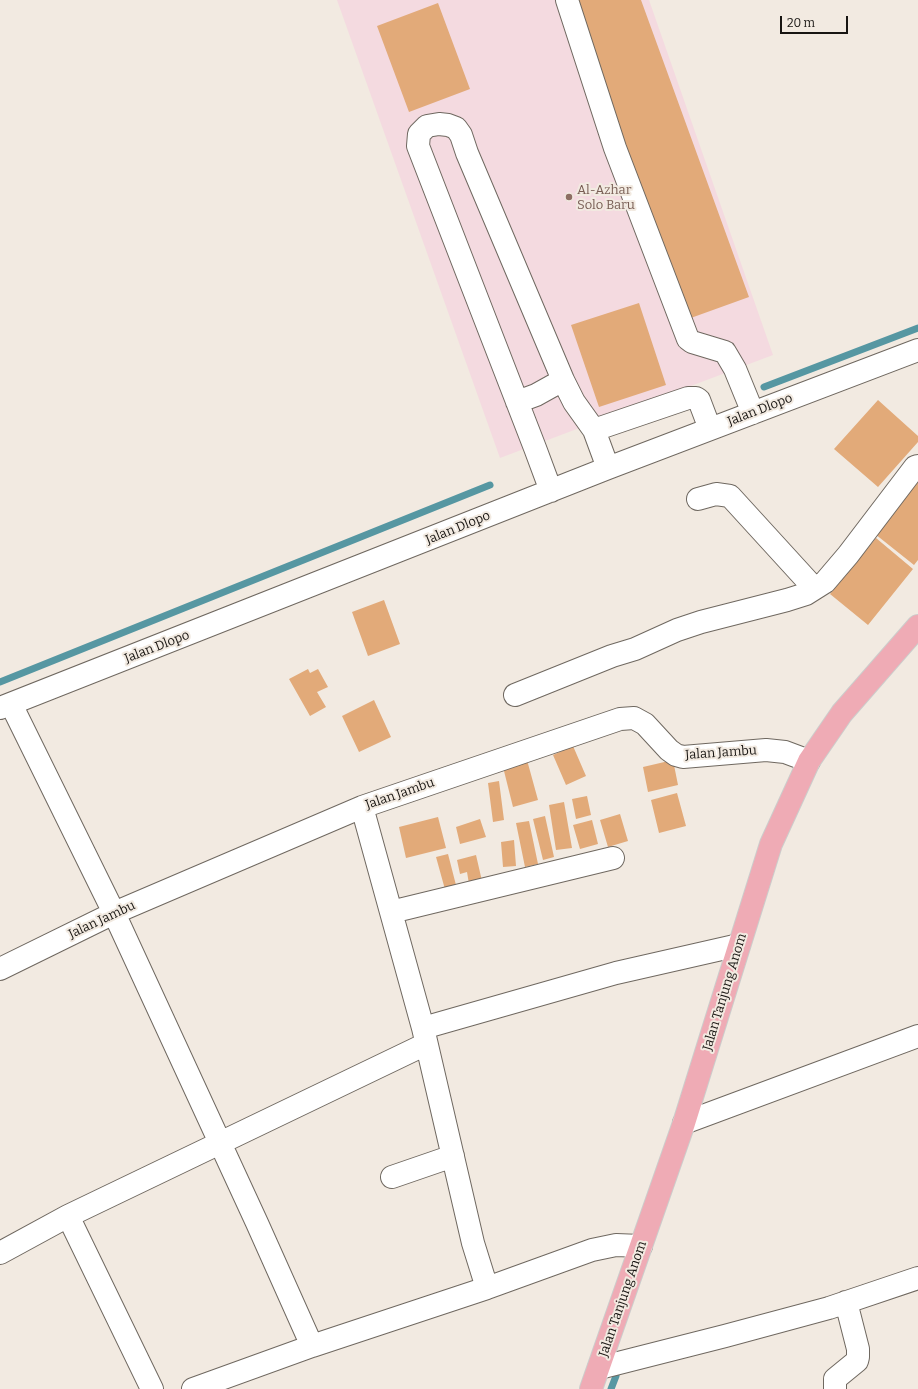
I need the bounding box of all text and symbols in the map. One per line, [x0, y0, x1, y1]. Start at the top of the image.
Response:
scale bar [782, 8, 850, 34]
text: 20 m [787, 16, 815, 30]
place label: Al-Azhar Solo Baru [577, 182, 635, 213]
marker: Al-Azhar Solo Baru [564, 192, 574, 202]
street label: Jalan Dlopo [725, 390, 795, 430]
street label: Jalan Dlopo [423, 508, 493, 548]
street label: Jalan Dlopo [122, 627, 192, 667]
street label: Jalan Jambu [685, 743, 757, 763]
street label: Jalan Jambu [364, 775, 436, 813]
street label: Jalan Jambu [66, 898, 138, 942]
street label: Jalan Tanjung Anom [700, 932, 750, 1052]
street label: Jalan Tanjung Anom [596, 1239, 650, 1359]

